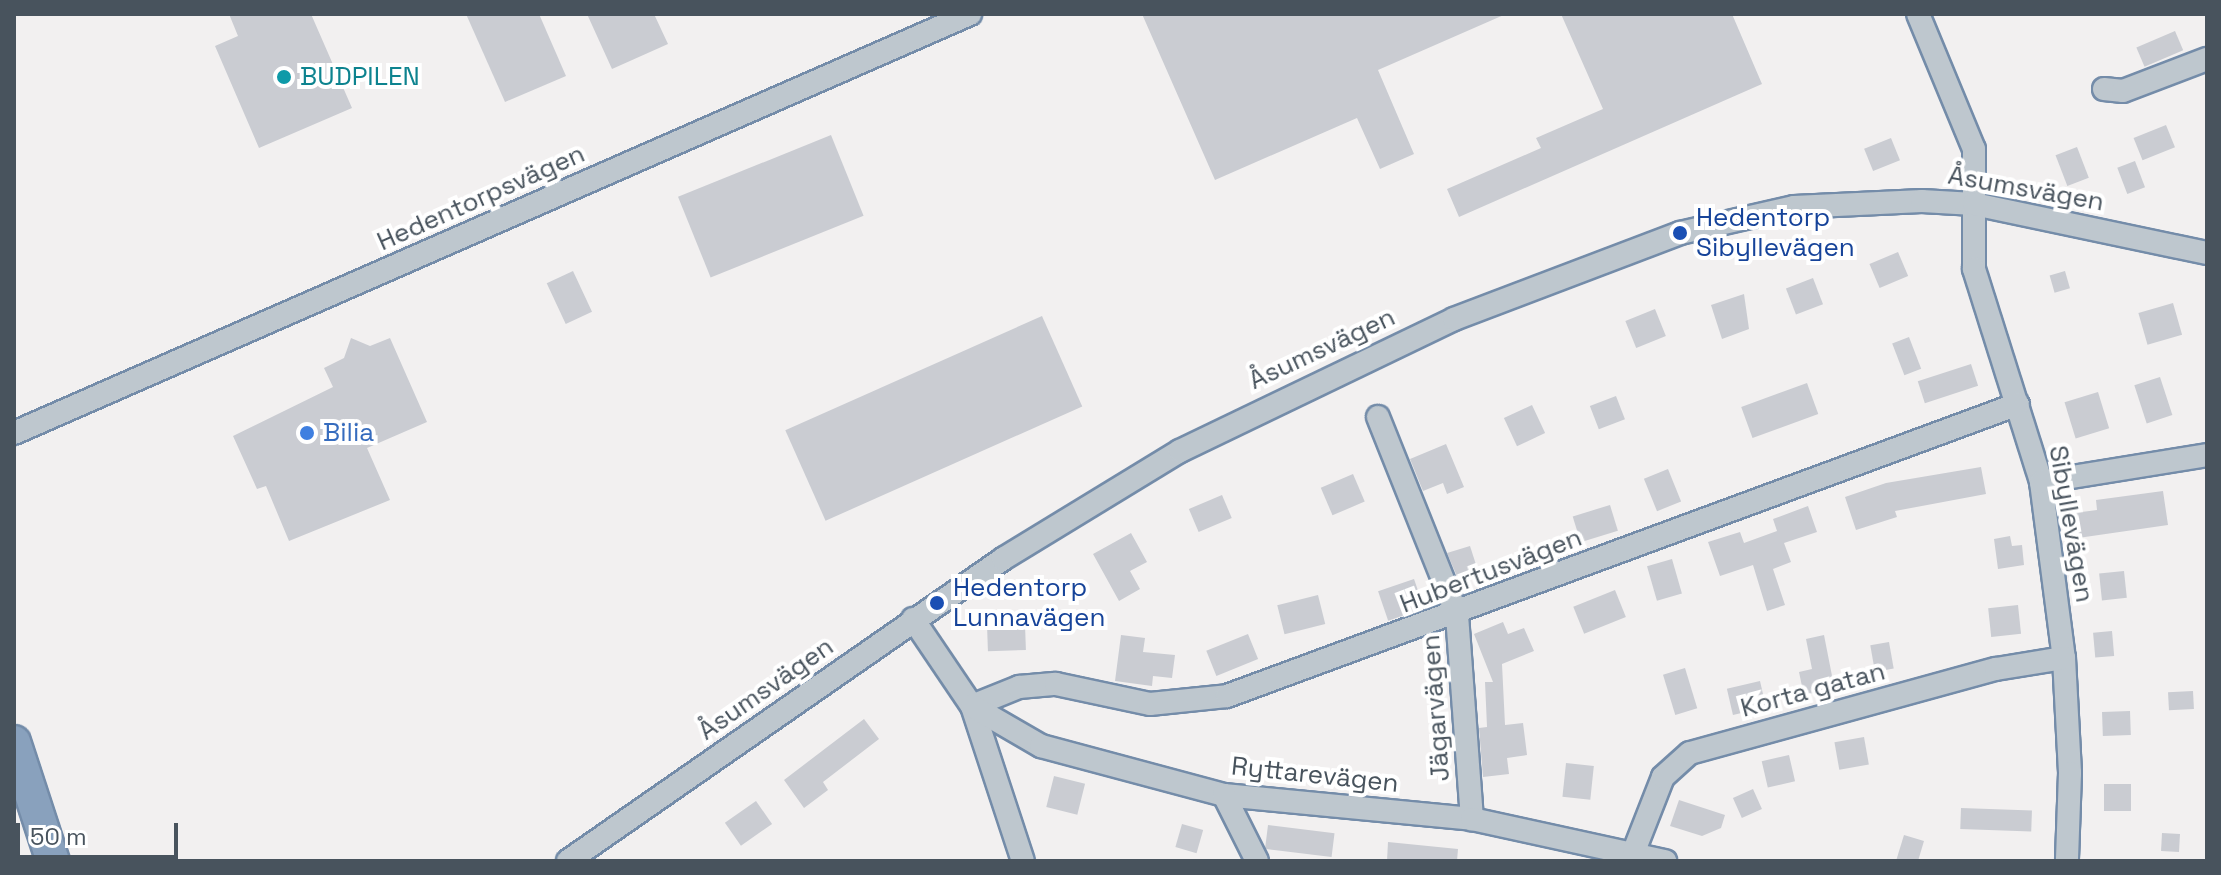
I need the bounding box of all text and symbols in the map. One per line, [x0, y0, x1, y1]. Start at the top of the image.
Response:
place label: BUDPILEN [300, 61, 420, 93]
marker: BUDPILEN [275, 68, 293, 86]
street label: Hedentorpsvägen [372, 138, 590, 258]
street label: Åsumsvägen [1946, 160, 2106, 218]
place label: Hedentorp Sibyllevägen [1696, 202, 1855, 264]
marker: Hedentorp Sibyllevägen [1671, 224, 1689, 242]
street label: Åsumsvägen [1244, 302, 1400, 396]
place label: Bilia [323, 417, 374, 449]
marker: Bilia [298, 424, 316, 442]
street label: Sibyllevägen [2042, 443, 2100, 605]
street label: Hubertusvägen [1396, 522, 1586, 620]
place label: Hedentorp Lunnavägen [953, 572, 1105, 634]
marker: Hedentorp Lunnavägen [928, 594, 946, 612]
street label: Åsumsvägen [692, 631, 840, 747]
street label: Jägarvägen [1415, 634, 1457, 782]
street label: Korta gatan [1737, 656, 1889, 724]
street label: Ryttarevägen [1230, 751, 1400, 799]
scale bar [20, 807, 182, 857]
text: 50 m [30, 821, 87, 852]

